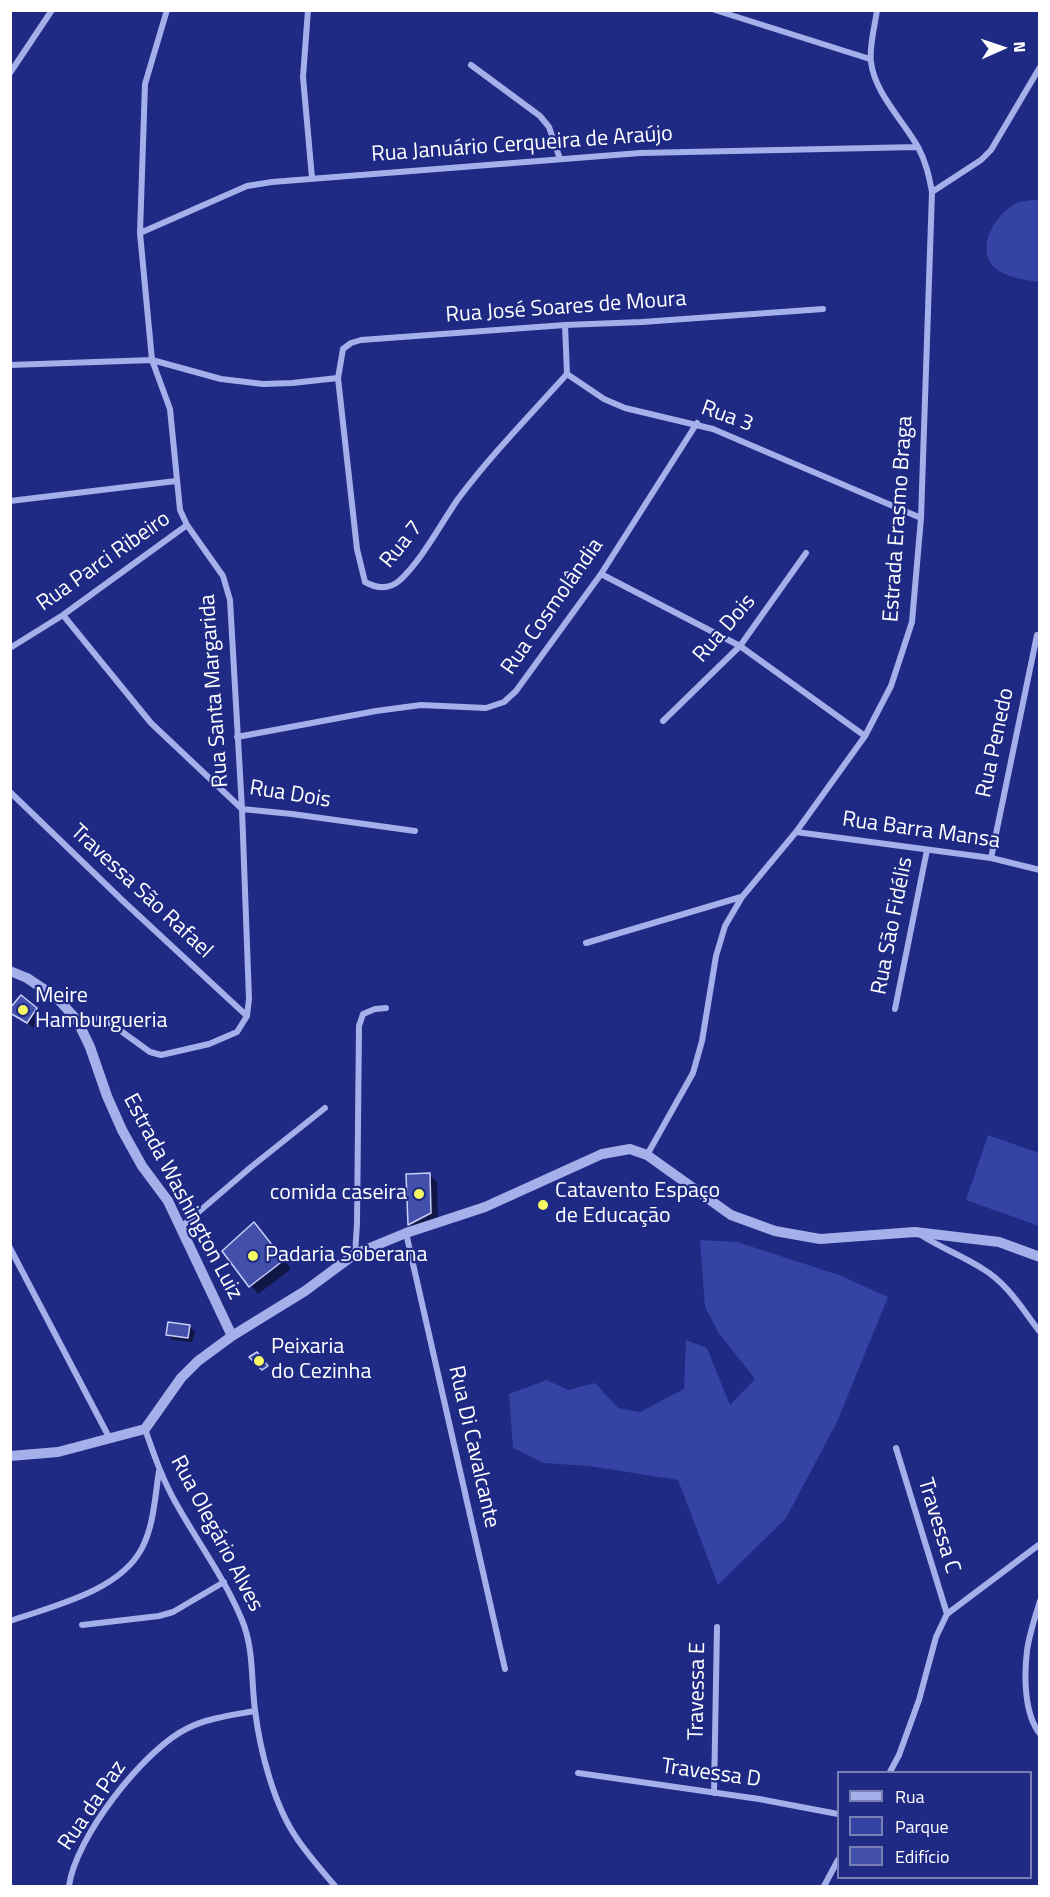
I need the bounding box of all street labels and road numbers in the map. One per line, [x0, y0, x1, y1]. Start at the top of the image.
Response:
street label: Rua Januário Cerqueira de Araújo [370, 121, 674, 169]
street label: Rua José Soares de Moura [445, 286, 687, 330]
street label: Rua 3 [697, 395, 757, 439]
street label: Estrada Erasmo Braga [879, 415, 919, 623]
street label: Rua Parci Ribeiro [32, 506, 176, 618]
street label: Rua 7 [375, 516, 429, 574]
street label: Rua Cosmolândia [496, 534, 610, 680]
street label: Rua Dois [688, 589, 762, 669]
street label: Rua Santa Margarida [195, 593, 235, 789]
street label: Rua Penedo [972, 686, 1020, 800]
street label: Rua Dois [247, 776, 333, 814]
street label: Rua Barra Mansa [840, 807, 1002, 855]
street label: Travessa São Rafael [65, 819, 217, 965]
street label: Rua São Fidélis [867, 855, 919, 997]
street label: Estrada Washington Luiz [117, 1090, 247, 1304]
street label: Rua Di Cavalcante [442, 1363, 504, 1531]
street label: Rua Olegário Alves [164, 1451, 268, 1617]
street label: Travessa C [911, 1475, 965, 1577]
street label: Travessa E [684, 1642, 712, 1740]
street label: Travessa D [660, 1754, 762, 1794]
street label: Rua da Paz [53, 1756, 133, 1856]

